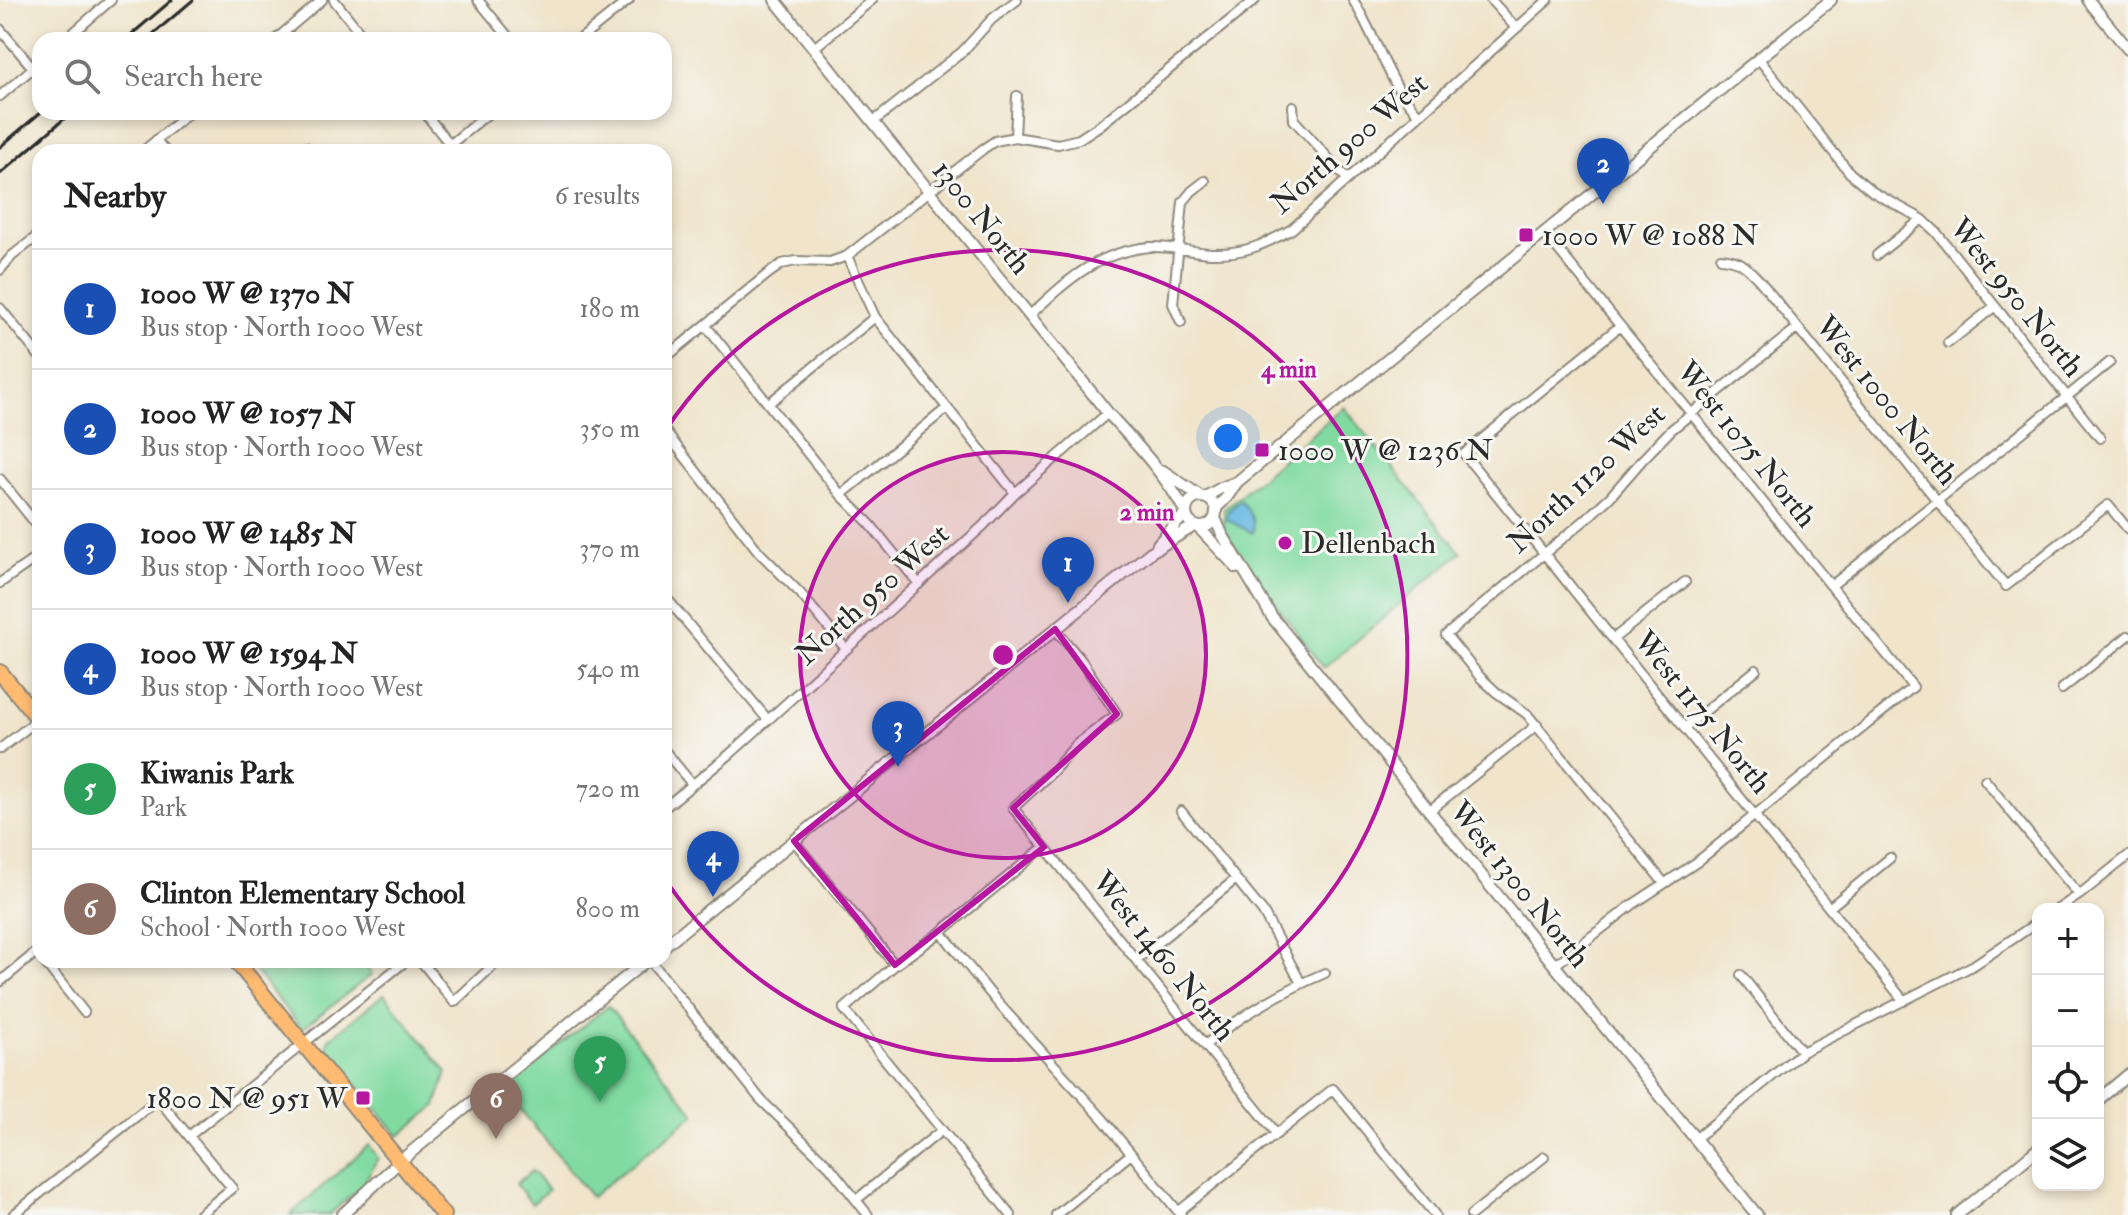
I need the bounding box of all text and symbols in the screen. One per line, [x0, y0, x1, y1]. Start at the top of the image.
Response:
search box [32, 32, 672, 120]
icon: search [60, 54, 104, 98]
text: Search here [124, 58, 263, 95]
street label: North 900 West [1263, 65, 1436, 222]
pin: 2 [1577, 138, 1629, 204]
street label: 1300 North [924, 153, 1039, 282]
text: Nearby [64, 175, 166, 218]
text: 6 results [555, 180, 640, 212]
street label: West 950 North [1941, 210, 2092, 385]
place label: 1000 W @ 1088 N [1542, 217, 1758, 254]
marker: 1000 W @ 1088 N [1517, 226, 1535, 244]
text: 1000 W @ 1370 N [140, 275, 354, 312]
text: 1 [85, 293, 95, 325]
text: 180 m [580, 293, 640, 325]
street label: West 1000 North [1806, 307, 1966, 493]
text: Bus stop · North 1000 West [140, 312, 423, 344]
street label: West 1075 North [1668, 353, 1825, 535]
text: 4 min [1260, 354, 1317, 385]
text: 1000 W @ 1057 N [140, 395, 355, 432]
street label: North 1120 West [1500, 396, 1673, 561]
text: 2 [83, 413, 97, 445]
text: 350 m [580, 413, 640, 445]
your location [1208, 418, 1248, 458]
text: Bus stop · North 1000 West [140, 432, 423, 464]
place label: 1000 W @ 1236 N [1278, 432, 1493, 469]
marker: 1000 W @ 1236 N [1253, 441, 1271, 459]
text: 2 min [1120, 497, 1175, 528]
text: 1000 W @ 1485 N [140, 515, 356, 552]
street label: North 950 West [788, 516, 957, 673]
place label: Dellenbach [1301, 525, 1436, 562]
text: 3 [85, 533, 95, 565]
text: 370 m [579, 533, 640, 565]
marker: Dellenbach [1276, 534, 1294, 552]
pin: 1 [1042, 537, 1094, 603]
text: Bus stop · North 1000 West [140, 552, 423, 584]
street label: West 1175 North [1625, 623, 1780, 801]
text: 1000 W @ 1594 N [140, 635, 358, 672]
centre of rings [989, 641, 1017, 669]
text: 4 [83, 653, 97, 685]
text: 540 m [576, 653, 640, 685]
text: Bus stop · North 1000 West [140, 672, 423, 704]
pin: 3 [872, 701, 924, 767]
text: Kiwanis Park [140, 755, 294, 792]
text: 5 [84, 773, 96, 805]
text: 720 m [576, 773, 640, 805]
text: Park [140, 792, 187, 824]
street label: West 1300 North [1441, 793, 1598, 975]
pin: 4 [687, 831, 739, 897]
street label: West 1460 North [1083, 863, 1243, 1049]
text: Clinton Elementary School [140, 875, 465, 912]
text: 6 [83, 893, 97, 925]
text: 800 m [575, 893, 640, 925]
map controls [2032, 903, 2104, 1191]
button: + [2032, 903, 2104, 975]
text: School · North 1000 West [140, 912, 406, 944]
button: − [2032, 975, 2104, 1047]
pin: 5 [574, 1036, 626, 1102]
button: locate [2032, 1047, 2104, 1119]
pin: 6 [470, 1073, 522, 1139]
place label: 1800 N @ 951 W [147, 1080, 348, 1117]
marker: 1800 N @ 951 W [354, 1089, 372, 1107]
button: layers [2032, 1119, 2104, 1191]

